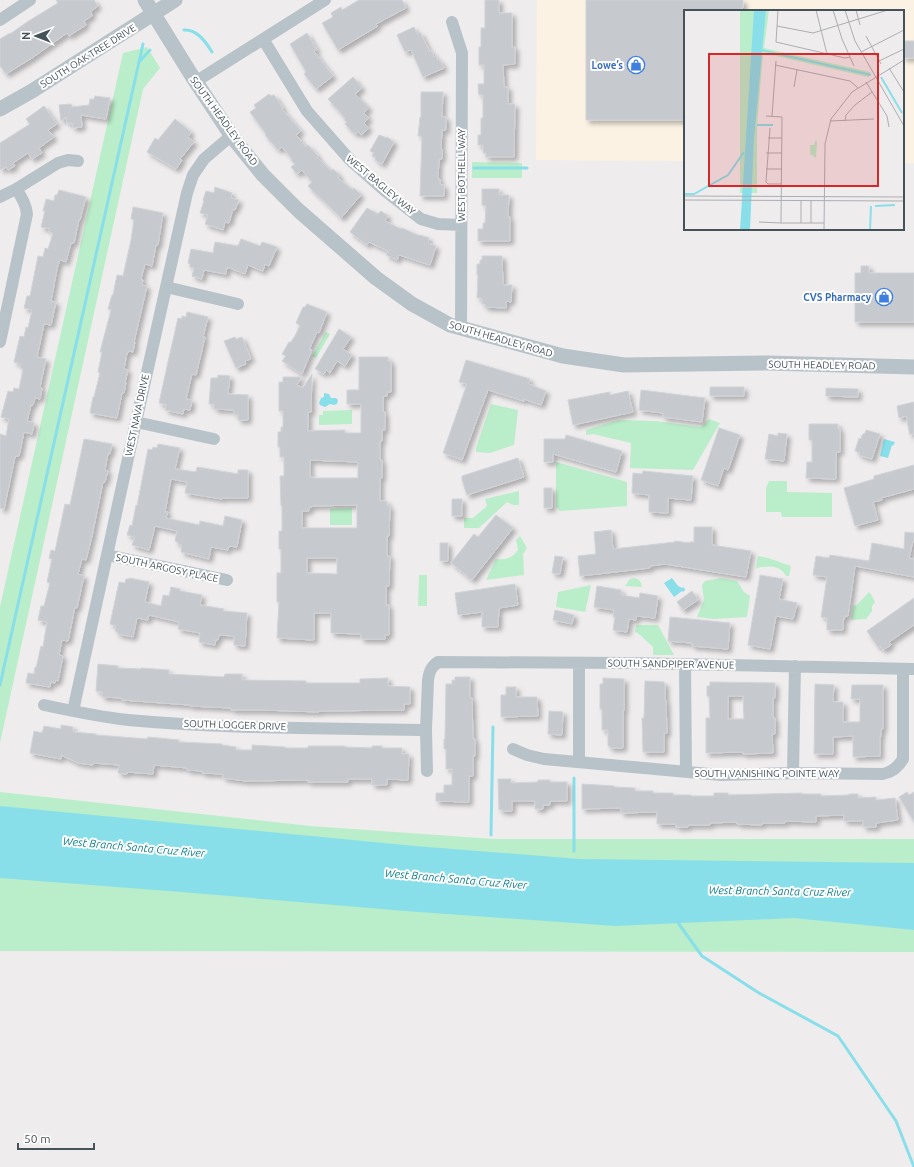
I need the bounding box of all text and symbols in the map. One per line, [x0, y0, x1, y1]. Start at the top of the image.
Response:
inset map [684, 10, 904, 230]
north arrow [16, 16, 56, 56]
street label: SOUTH OAK TREE DRIVE [38, 22, 138, 90]
text: N [20, 32, 32, 40]
shop icon: Lowe’s [626, 55, 646, 75]
place label: Lowe’s [592, 60, 623, 71]
street label: SOUTH HEADLEY ROAD [188, 74, 260, 168]
street label: WEST BOTHELL WAY [456, 128, 467, 222]
street label: WEST BAGLEY WAY [344, 153, 418, 217]
shop icon: CVS Pharmacy [874, 287, 894, 307]
place label: CVS Pharmacy [803, 292, 872, 303]
street label: SOUTH HEADLEY ROAD [448, 319, 554, 359]
street label: SOUTH HEADLEY ROAD [768, 359, 876, 371]
street label: WEST NAVA DRIVE [123, 373, 151, 457]
street label: SOUTH ARGOSY PLACE [115, 552, 220, 584]
street label: SOUTH SANDPIPER AVENUE [608, 657, 735, 671]
street label: SOUTH LOGGER DRIVE [184, 718, 287, 732]
street label: SOUTH VANISHING POINTE WAY [694, 768, 840, 779]
water label: West Branch Santa Cruz River [62, 835, 206, 859]
water label: West Branch Santa Cruz River [384, 867, 528, 891]
water label: West Branch Santa Cruz River [709, 884, 852, 898]
scale bar [18, 1125, 94, 1151]
text: 50 m [24, 1132, 51, 1145]

